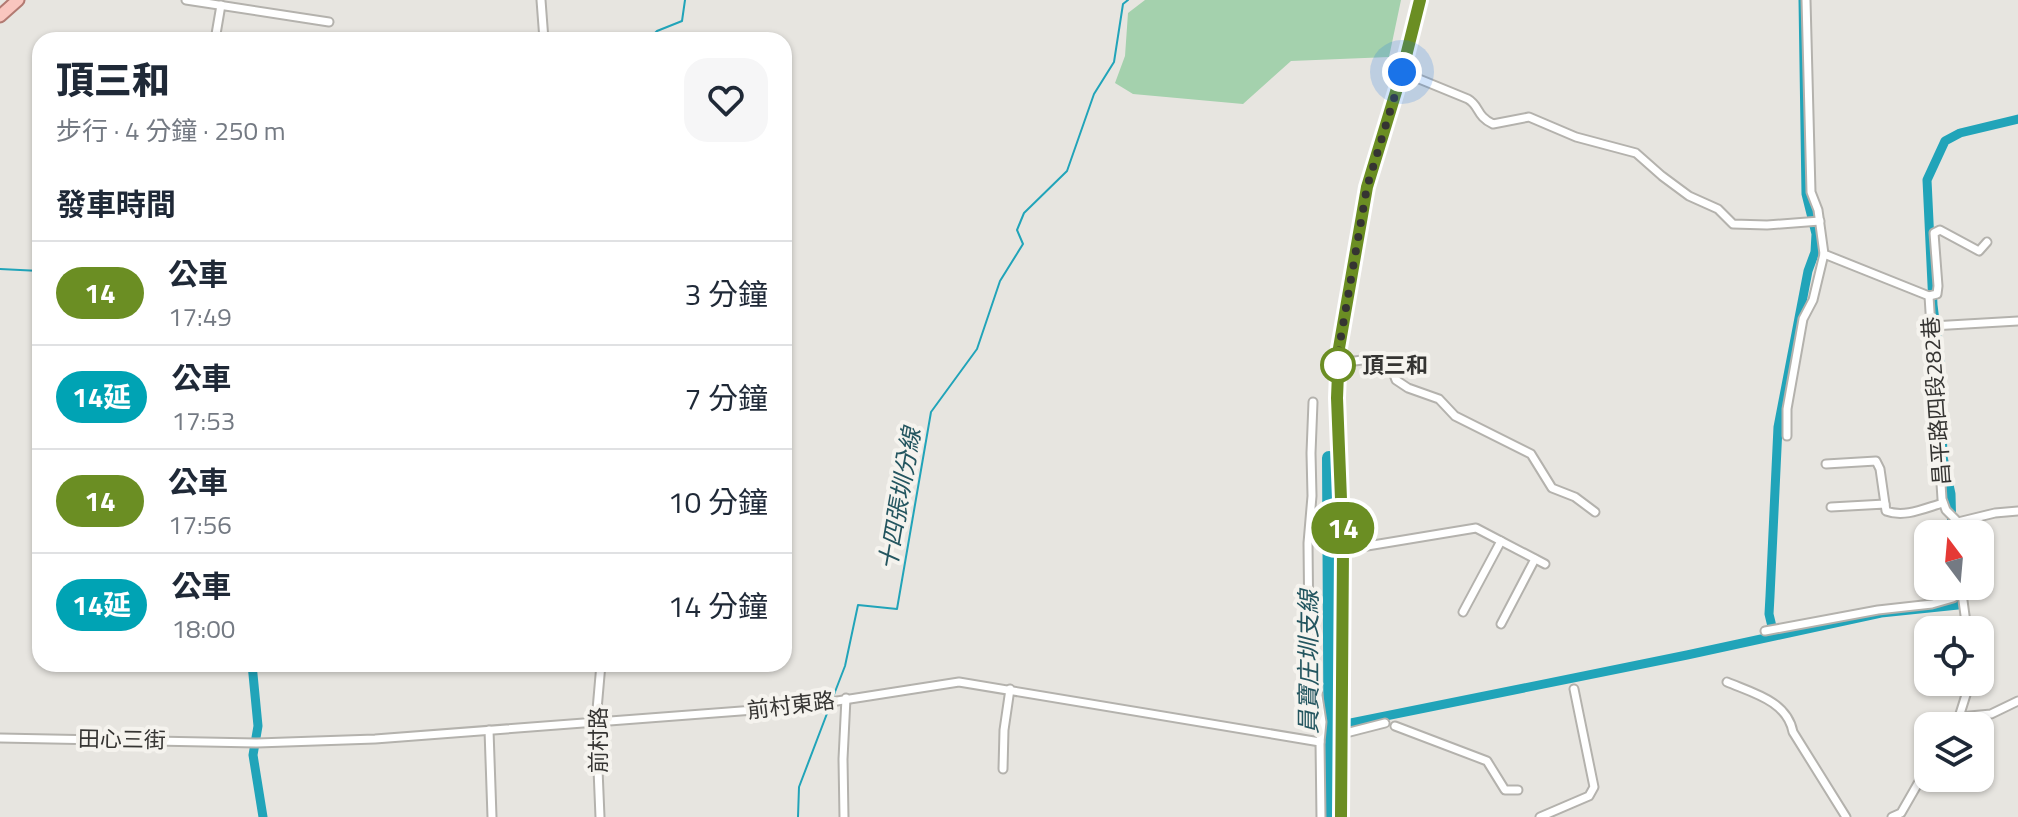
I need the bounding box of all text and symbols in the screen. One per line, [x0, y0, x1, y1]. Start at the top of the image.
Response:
text: 頂三和 [56, 51, 170, 109]
your location [1382, 52, 1422, 92]
button: heart [684, 58, 768, 142]
text: 步行 · 4 分鐘 · 250 m [56, 111, 286, 150]
text: 發車時間 [56, 181, 176, 227]
text: 公車 [168, 251, 228, 297]
text: 14 [84, 271, 116, 314]
text: 3 分鐘 [685, 271, 768, 317]
text: 17:49 [168, 297, 232, 336]
street label: 昌平路四段282巷 [1913, 316, 1959, 486]
marker: 頂三和 [1321, 348, 1355, 382]
place label: 頂三和 [1362, 348, 1428, 382]
text: 公車 [171, 355, 231, 401]
text: 14延 [72, 375, 131, 418]
text: 7 分鐘 [685, 375, 768, 421]
text: 17:53 [171, 401, 235, 440]
water label: 十四張圳分線 [869, 422, 930, 573]
text: 公車 [168, 459, 228, 505]
text: 14 [84, 479, 116, 522]
text: 10 分鐘 [668, 479, 768, 525]
line badge: 14 [1307, 502, 1379, 554]
text: 17:56 [168, 505, 232, 544]
text: 14 [1327, 506, 1359, 549]
north arrow [1914, 520, 1994, 600]
map controls [1914, 520, 1994, 792]
text: 公車 [171, 563, 231, 609]
text: 14延 [72, 583, 131, 626]
text: 14 分鐘 [668, 583, 768, 629]
water label: 員寶庄圳支線 [1290, 587, 1326, 734]
text: 18:00 [171, 609, 235, 648]
button: locate [1914, 616, 1994, 696]
street label: 前村東路 [745, 683, 837, 727]
street label: 前村路 [581, 707, 615, 773]
button: layers [1914, 712, 1994, 792]
street label: 田心三街 [78, 721, 166, 757]

